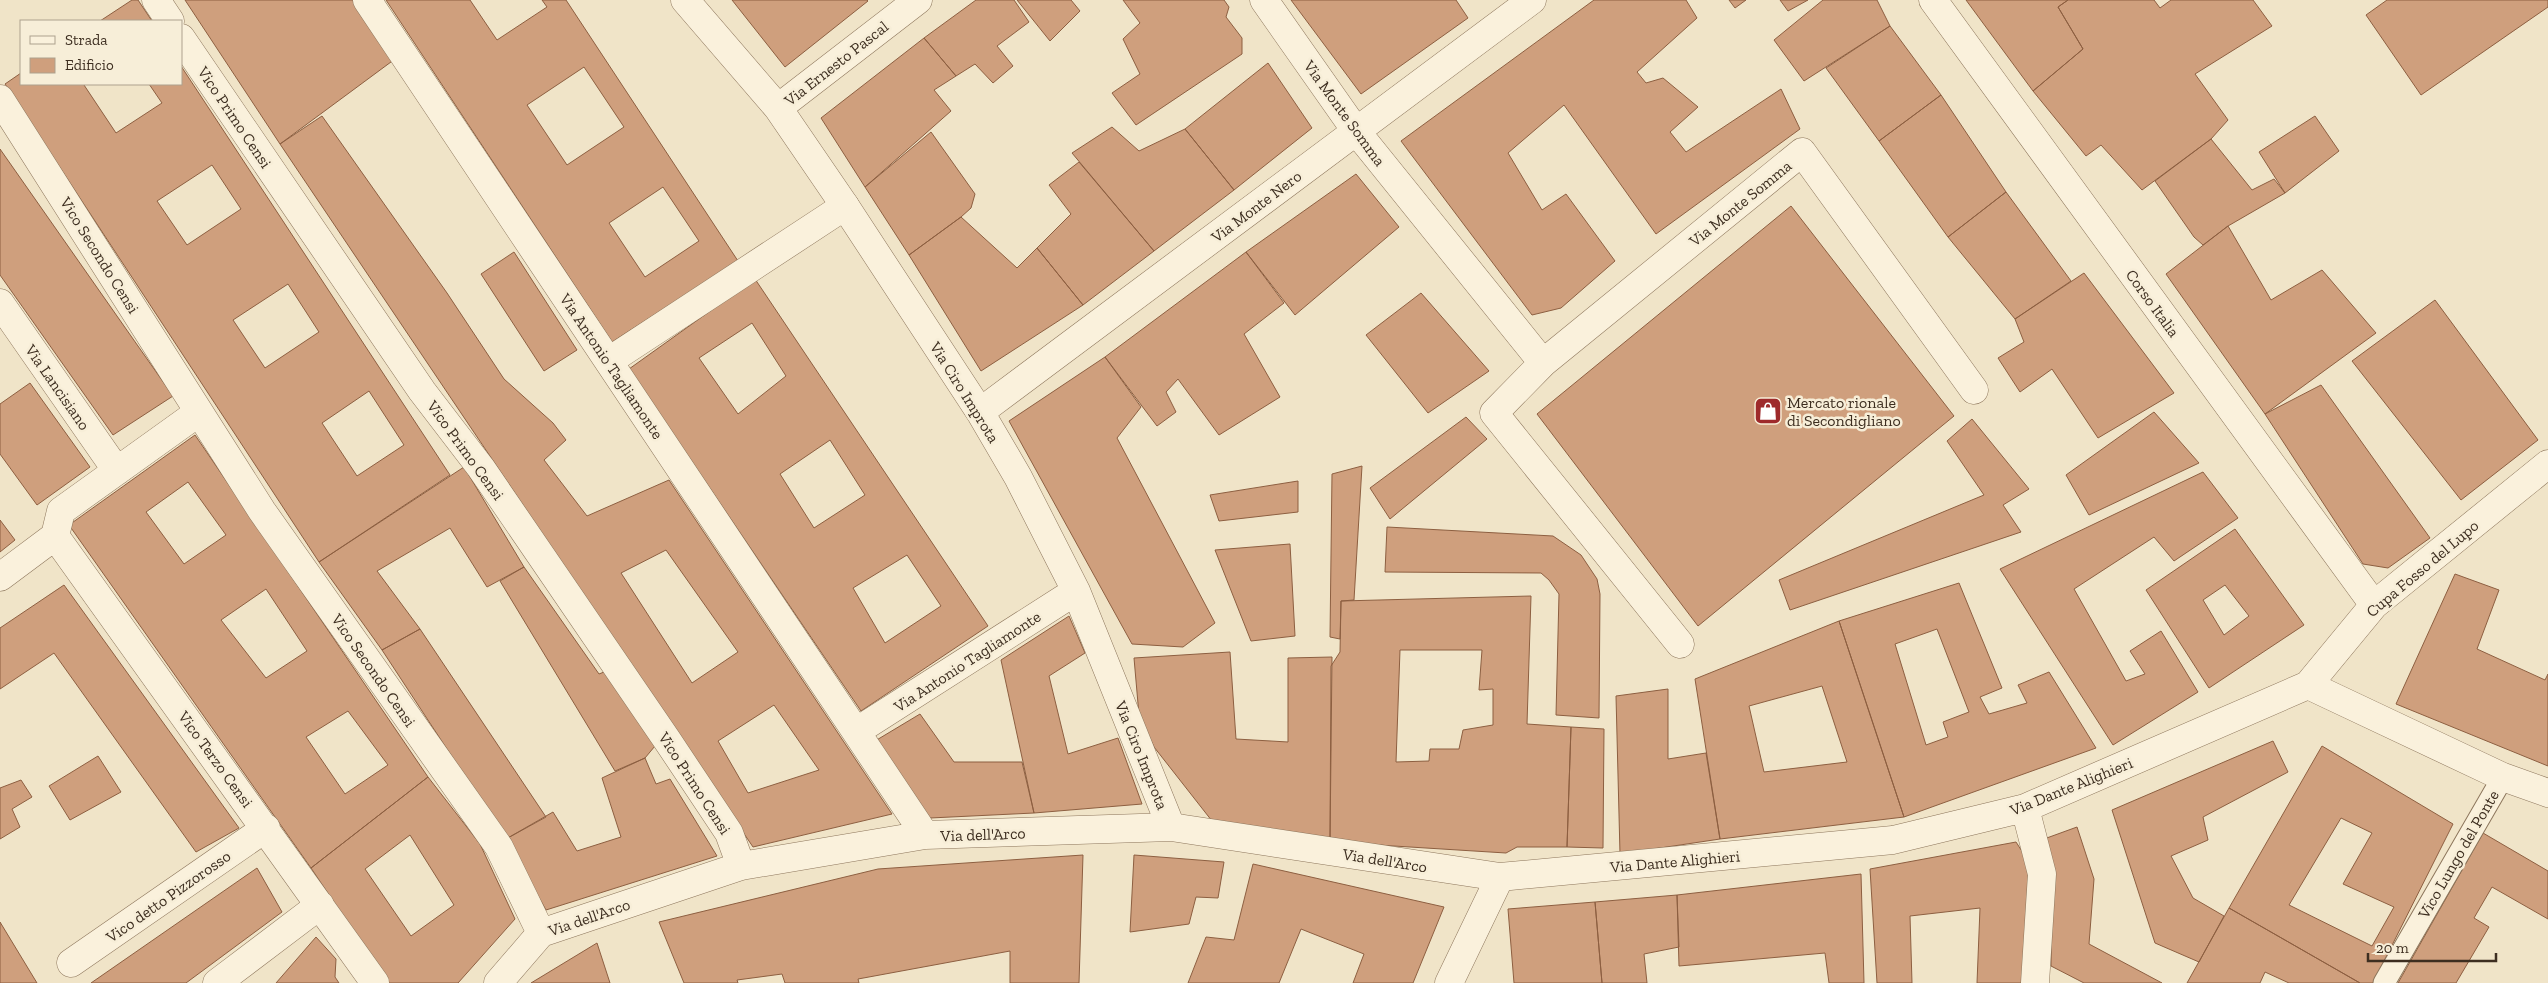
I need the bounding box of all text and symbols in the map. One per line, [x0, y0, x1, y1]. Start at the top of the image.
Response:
street label: Via Ernesto Pascal [780, 17, 892, 110]
legend [20, 20, 182, 85]
text: Strada [65, 31, 108, 49]
text: Edificio [65, 56, 114, 74]
street label: Via Monte Somma [1299, 56, 1390, 170]
street label: Vico Primo Censi [193, 62, 276, 172]
street label: Via Monte Somma [1685, 156, 1796, 251]
street label: Via Monte Nero [1207, 166, 1305, 247]
street label: Vico Secondo Censi [56, 193, 143, 317]
street label: Corso Italia [2122, 266, 2184, 341]
street label: Via Antonio Tagliamonte [555, 289, 667, 443]
street label: Via Ciro Improta [925, 337, 1003, 447]
street label: Via Lancisiano [21, 340, 94, 434]
place label: Mercato rionale di Secondigliano [1787, 393, 1901, 430]
street label: Vico Primo Censi [423, 396, 508, 504]
shop icon: Mercato rionale di Secondigliano [1753, 396, 1783, 426]
street label: Cupa Fosso del Lupo [2362, 516, 2482, 621]
street label: Via Antonio Tagliamonte [889, 607, 1044, 717]
street label: Vico Secondo Censi [327, 609, 420, 731]
street label: Via Ciro Improta [1111, 697, 1172, 813]
street label: Vico Terzo Censi [174, 707, 257, 812]
street label: Vico Primo Censi [654, 728, 735, 838]
street label: Via Dante Alighieri [2006, 753, 2136, 820]
street label: Vico Lungo del Ponte [2413, 787, 2503, 923]
street label: Via dell'Arco [939, 824, 1026, 846]
street label: Via dell'Arco [1340, 844, 1429, 877]
street label: Vico detto Pizzorosso [102, 846, 234, 947]
street label: Via Dante Alighieri [1608, 846, 1741, 877]
street label: Via dell'Arco [545, 895, 633, 941]
scale bar [2368, 930, 2496, 962]
text: 20 m [2376, 939, 2409, 957]

